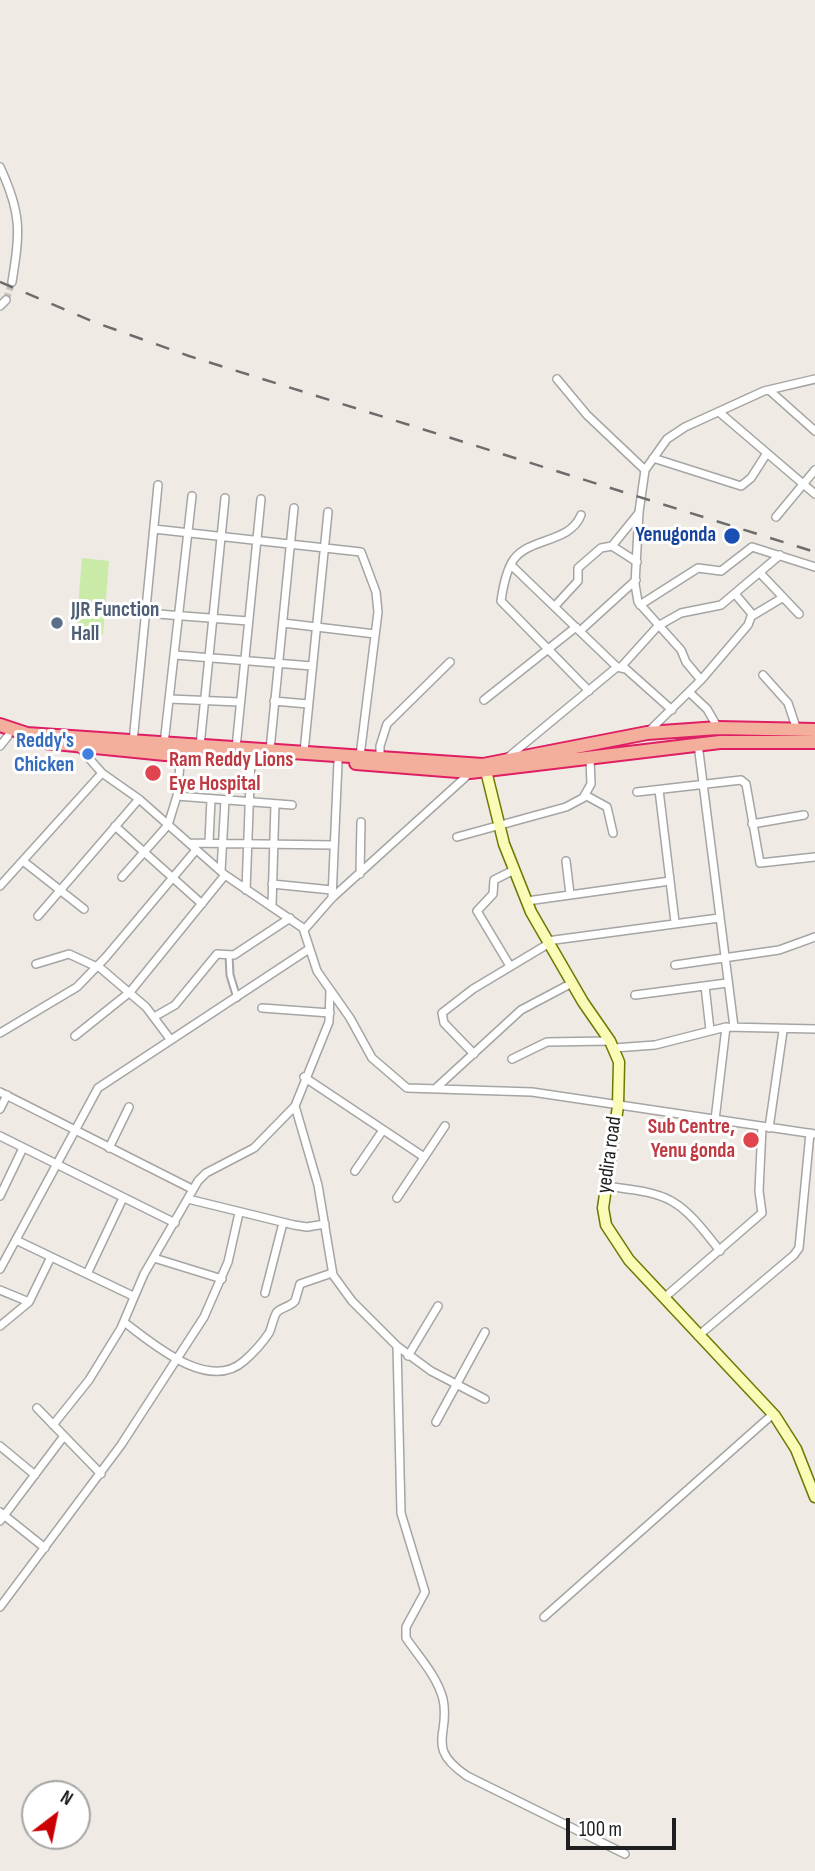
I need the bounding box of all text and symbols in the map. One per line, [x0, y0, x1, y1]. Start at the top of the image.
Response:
place label: Yenugonda [635, 523, 716, 549]
marker: Yenugonda [722, 526, 742, 546]
place label: JJR Function Hall [71, 598, 159, 648]
marker: JJR Function Hall [49, 615, 65, 631]
place label: Reddy's Chicken [14, 729, 74, 779]
marker: Reddy's Chicken [80, 746, 96, 762]
place label: Ram Reddy Lions Eye Hospital [169, 748, 293, 798]
marker: Ram Reddy Lions Eye Hospital [143, 763, 163, 783]
street label: yedira road [592, 1115, 628, 1195]
place label: Sub Centre, Yenu gonda [648, 1115, 735, 1165]
marker: Sub Centre, Yenu gonda [741, 1130, 761, 1150]
north arrow [21, 1780, 91, 1850]
text: N [56, 1786, 77, 1811]
scale bar [570, 1804, 680, 1848]
text: 100 m [579, 1817, 622, 1842]

